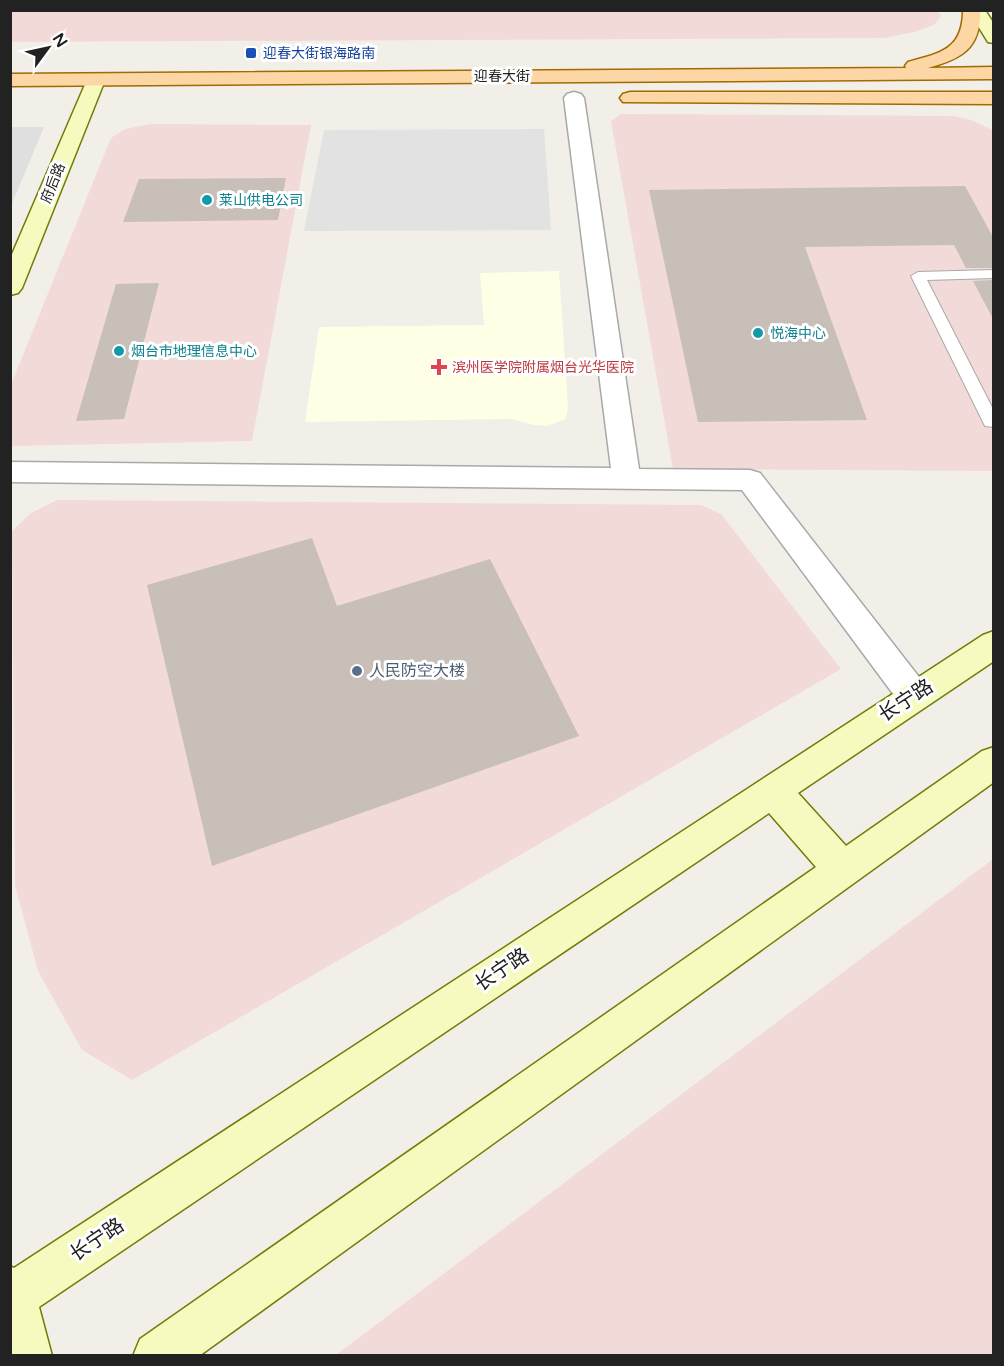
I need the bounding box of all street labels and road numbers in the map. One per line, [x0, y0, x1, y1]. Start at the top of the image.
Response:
street label: 迎春大街 [474, 68, 530, 85]
street label: 府后路 [37, 160, 69, 206]
street label: 长宁路 [874, 675, 938, 727]
street label: 长宁路 [470, 943, 534, 997]
street label: 长宁路 [65, 1213, 129, 1267]

